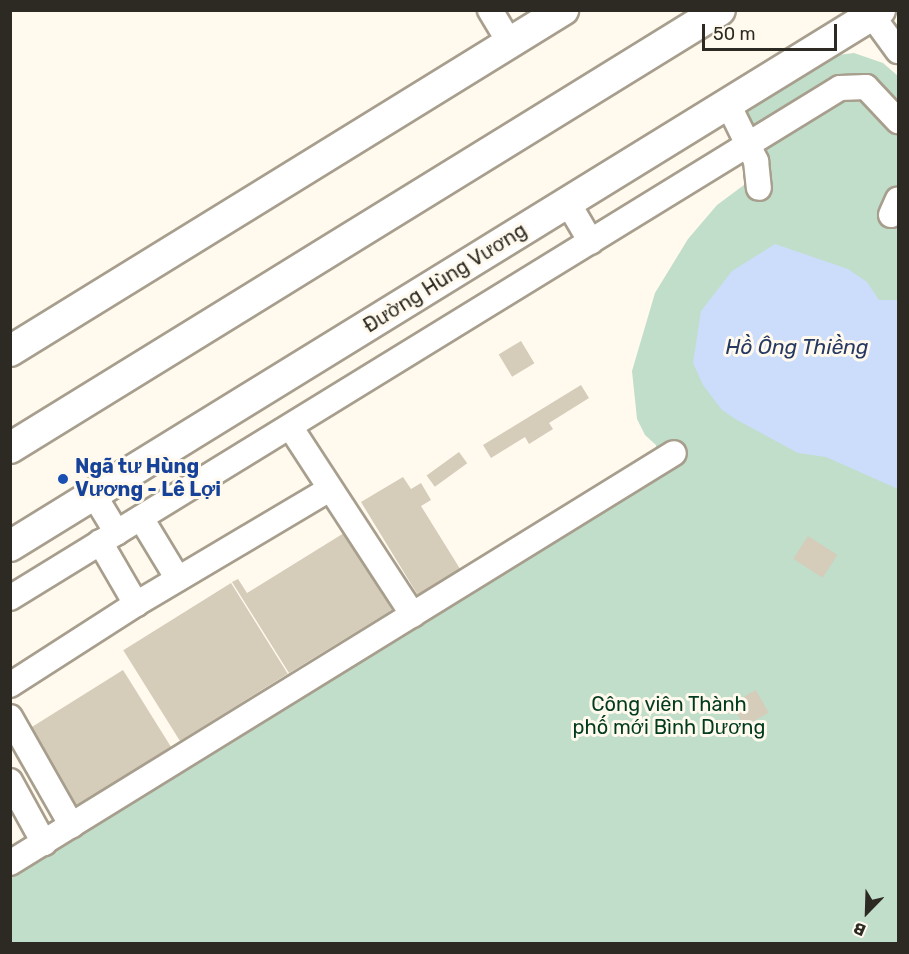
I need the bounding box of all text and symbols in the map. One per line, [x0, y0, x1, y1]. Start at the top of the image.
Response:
scale bar [705, 12, 840, 50]
text: 50 m [713, 23, 756, 45]
street label: Đường Hùng Vương [359, 218, 531, 338]
water label: Hồ Ông Thiềng [725, 334, 869, 360]
place label: Ngã tư Hùng Vương - Lê Lợi [75, 455, 221, 502]
marker: Ngã tư Hùng Vương - Lê Lợi [56, 472, 70, 486]
park label: Công viên Thành phố mới Bình Dương [573, 692, 765, 739]
north arrow [837, 882, 897, 942]
text: B [851, 918, 869, 940]

